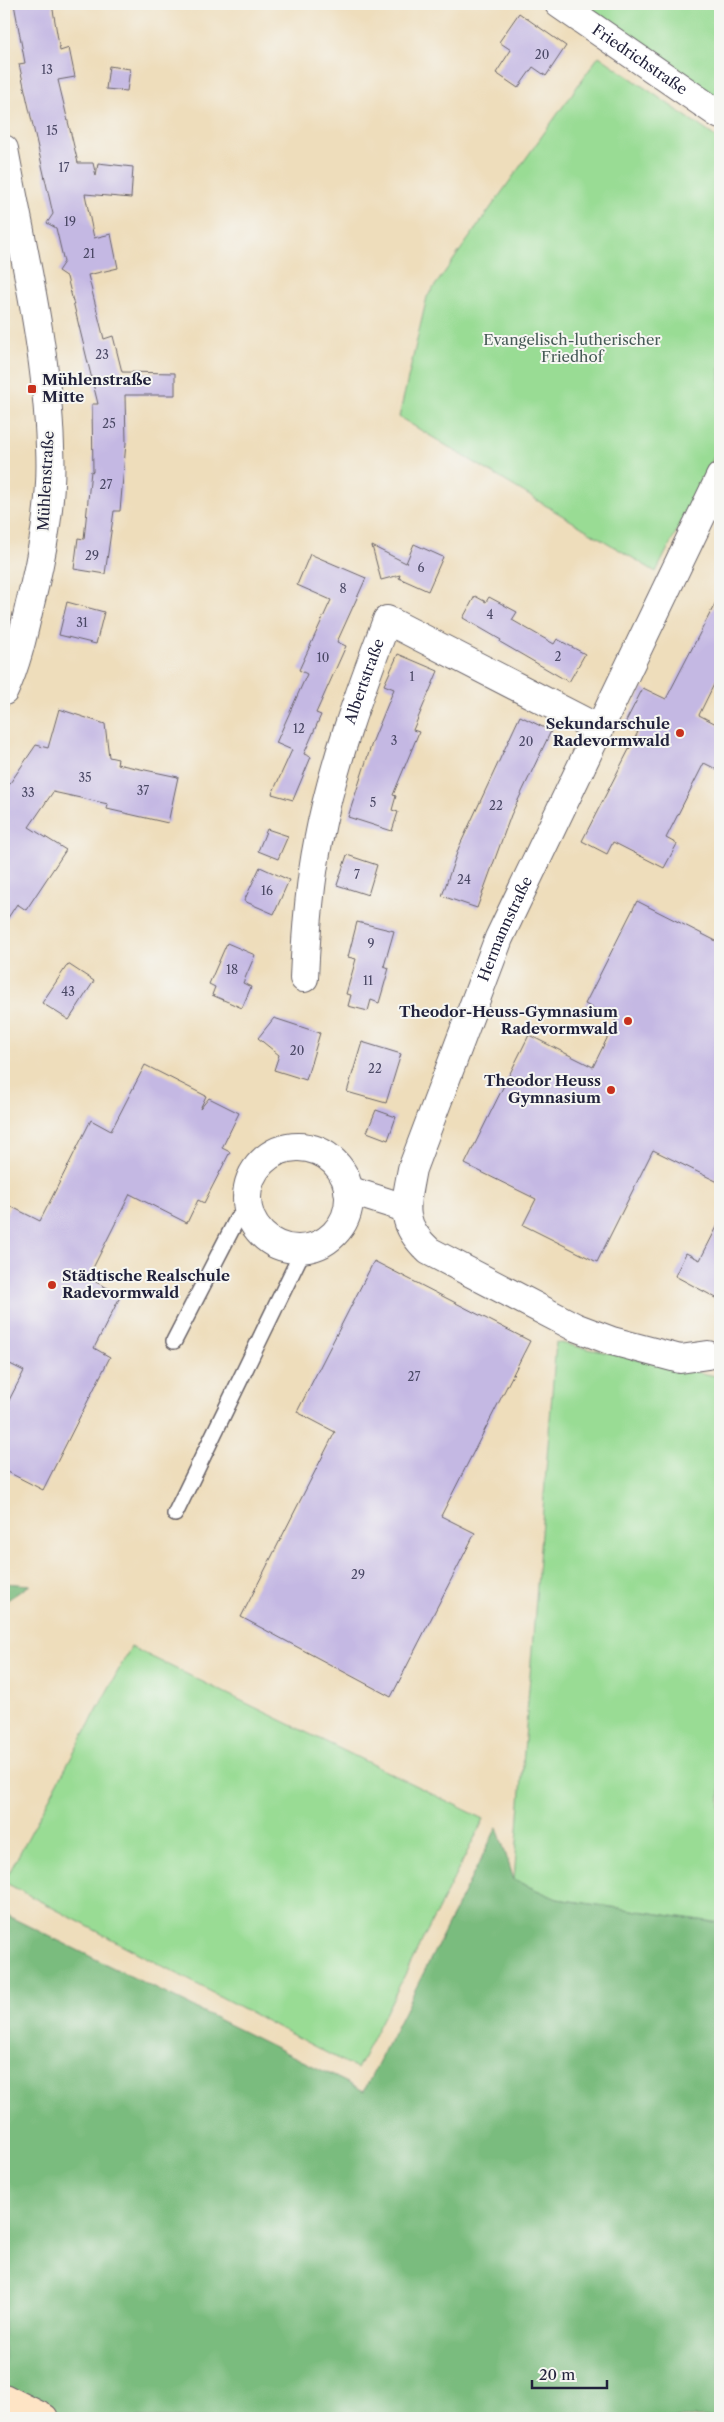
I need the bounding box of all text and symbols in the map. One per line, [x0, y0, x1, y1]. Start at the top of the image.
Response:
street label: Friedrichstraße [589, 20, 691, 99]
house number: 20 [535, 47, 549, 62]
house number: 13 [41, 62, 53, 77]
house number: 15 [46, 123, 58, 138]
house number: 17 [59, 160, 70, 175]
house number: 19 [64, 214, 76, 229]
house number: 21 [83, 246, 95, 261]
park label: Evangelisch-lutherischer Friedhof [483, 330, 661, 366]
house number: 23 [95, 347, 109, 362]
place label: Mühlenstraße Mitte [42, 370, 151, 406]
marker: Mühlenstraße Mitte [26, 383, 38, 395]
house number: 25 [102, 416, 116, 431]
street label: Mühlenstraße [33, 430, 58, 532]
house number: 27 [100, 477, 112, 492]
house number: 29 [85, 548, 99, 563]
house number: 6 [417, 560, 425, 575]
house number: 8 [339, 581, 347, 596]
house number: 4 [487, 607, 494, 622]
house number: 31 [76, 615, 88, 630]
street label: Albertstraße [340, 636, 388, 728]
house number: 2 [555, 649, 562, 664]
house number: 10 [317, 650, 329, 665]
house number: 1 [409, 669, 415, 684]
place label: Sekundarschule Radevormwald [546, 714, 670, 750]
house number: 12 [293, 721, 305, 736]
marker: Sekundarschule Radevormwald [674, 727, 686, 739]
house number: 3 [391, 733, 397, 748]
house number: 20 [519, 734, 533, 749]
house number: 35 [78, 770, 92, 785]
house number: 37 [137, 783, 149, 798]
house number: 33 [21, 785, 35, 800]
house number: 5 [370, 795, 376, 810]
house number: 22 [489, 798, 503, 813]
house number: 7 [354, 867, 360, 882]
house number: 24 [457, 872, 471, 887]
street label: Hermannstraße [474, 873, 536, 984]
house number: 16 [261, 883, 273, 898]
house number: 9 [367, 936, 375, 951]
house number: 18 [226, 962, 238, 977]
house number: 11 [363, 973, 373, 988]
house number: 43 [61, 984, 75, 999]
place label: Theodor-Heuss-Gymnasium Radevormwald [399, 1002, 618, 1038]
marker: Theodor-Heuss-Gymnasium Radevormwald [622, 1015, 634, 1027]
house number: 20 [290, 1043, 304, 1058]
house number: 22 [368, 1061, 382, 1076]
place label: Theodor Heuss Gymnasium [484, 1071, 601, 1107]
marker: Theodor Heuss Gymnasium [605, 1084, 617, 1096]
place label: Städtische Realschule Radevormwald [62, 1266, 230, 1302]
marker: Städtische Realschule Radevormwald [46, 1279, 58, 1291]
house number: 27 [408, 1369, 420, 1384]
house number: 29 [351, 1567, 365, 1582]
scale bar [532, 2357, 606, 2389]
text: 20 m [539, 2365, 575, 2384]

